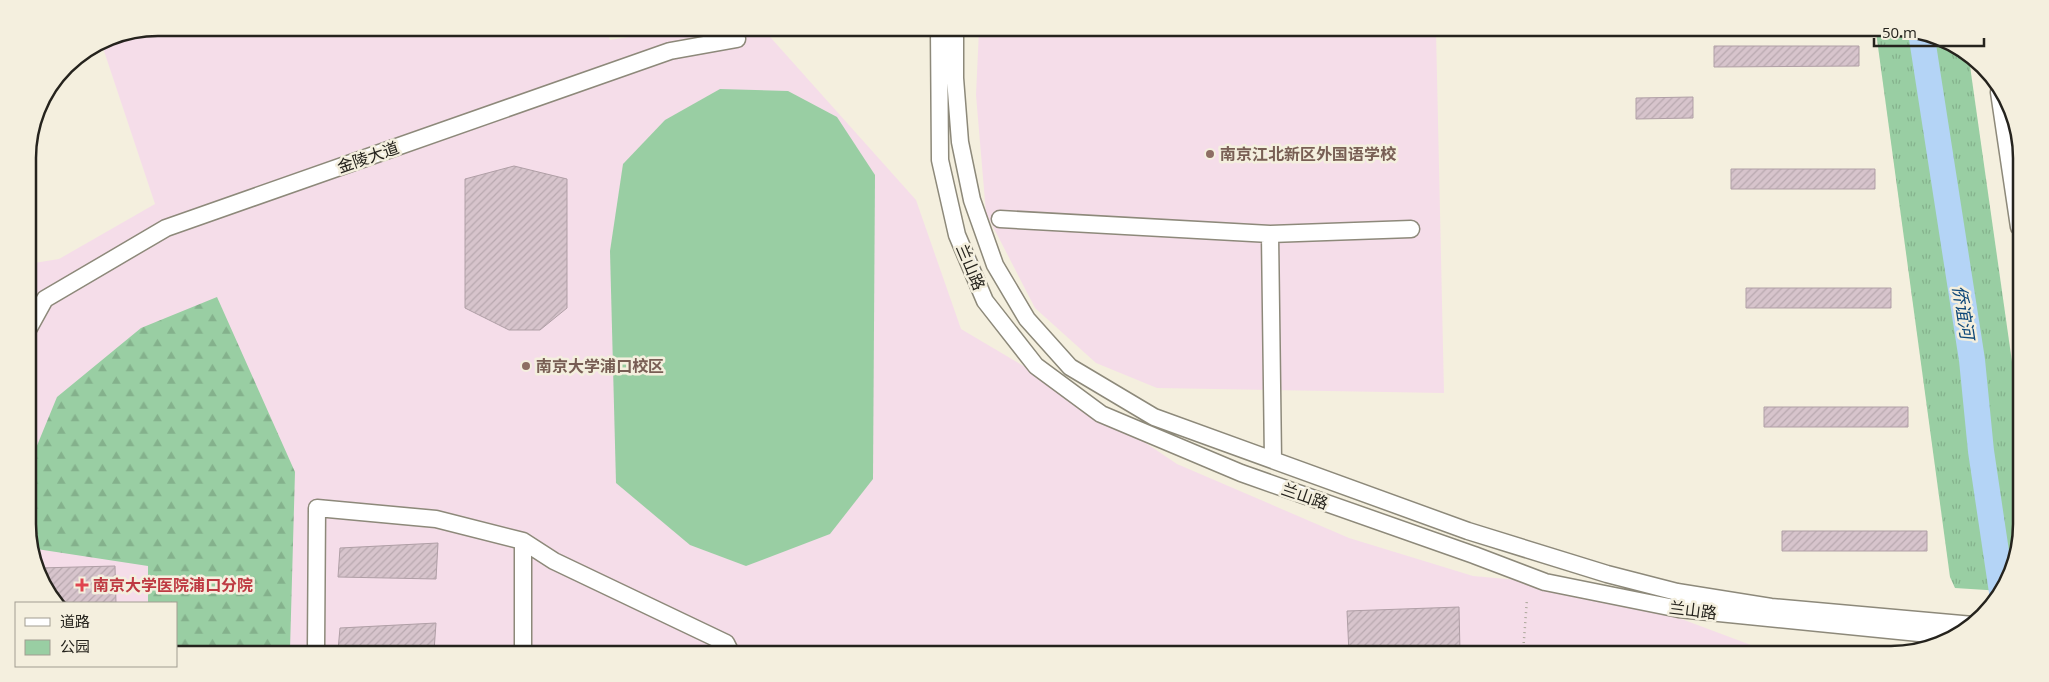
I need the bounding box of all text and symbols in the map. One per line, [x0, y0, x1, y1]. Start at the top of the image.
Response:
scale bar [1874, 15, 1984, 47]
text: 50 m [1882, 22, 1917, 42]
street label: 金陵大道 [334, 136, 402, 178]
place label: 南京江北新区外国语学校 [1220, 143, 1397, 165]
marker: 南京江北新区外国语学校 [1204, 148, 1216, 160]
street label: 兰山路 [951, 241, 991, 293]
water label: 侨谊河 [1948, 283, 1981, 344]
place label: 南京大学浦口校区 [536, 355, 664, 377]
marker: 南京大学浦口校区 [520, 360, 532, 372]
street label: 兰山路 [1279, 478, 1331, 514]
place label: 南京大学医院浦口分院 [93, 574, 253, 596]
marker: 南京大学医院浦口分院 [75, 578, 89, 592]
street label: 兰山路 [1668, 596, 1718, 624]
legend [15, 602, 178, 667]
text: 道路 [60, 611, 90, 631]
text: 公园 [60, 636, 90, 656]

